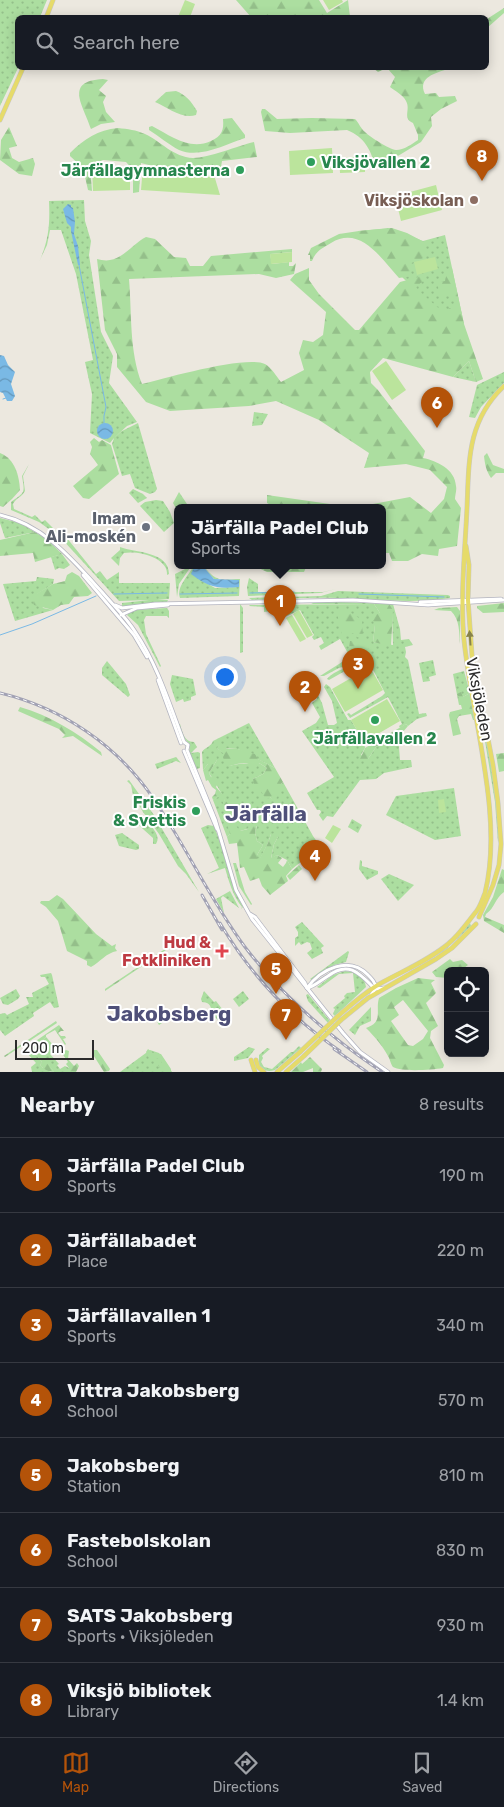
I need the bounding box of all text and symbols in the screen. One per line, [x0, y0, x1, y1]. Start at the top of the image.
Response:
search box [15, 15, 489, 70]
icon: search [33, 29, 61, 57]
text: Search here [73, 31, 180, 54]
pin: 8 [466, 140, 498, 181]
place label: Viksjövallen 2 [321, 153, 430, 172]
marker: Viksjövallen 2 [305, 156, 317, 168]
place label: Järfällagymnasterna [61, 161, 230, 180]
marker: Järfällagymnasterna [234, 164, 246, 176]
place label: Viksjöskolan [364, 191, 464, 210]
marker: Viksjöskolan [468, 194, 480, 206]
pin: 6 [421, 387, 453, 428]
popup [174, 504, 386, 569]
place label: Imam Ali-moskén [46, 509, 136, 546]
text: Järfälla Padel Club [191, 516, 369, 539]
marker: Imam Ali-moskén [140, 521, 152, 533]
text: Sports [191, 539, 240, 558]
pin: 1 [264, 585, 296, 626]
one-way arrow [466, 630, 474, 646]
pin: 3 [342, 648, 374, 689]
street label: Viksjöleden [462, 656, 497, 743]
your location [212, 664, 238, 690]
pin: 2 [289, 671, 321, 712]
marker: Järfällavallen 2 [369, 714, 381, 726]
place label: Järfällavallen 2 [313, 729, 437, 748]
place label: Friskis & Svettis [113, 793, 186, 830]
district label: Järfälla [225, 801, 307, 826]
marker: Friskis & Svettis [190, 805, 202, 817]
pin: 4 [299, 840, 331, 881]
place label: Hud & Fotkliniken [122, 933, 211, 970]
marker: Hud & Fotkliniken [215, 944, 229, 958]
pin: 5 [260, 953, 292, 994]
map controls [444, 967, 489, 1057]
button: locate [444, 967, 489, 1012]
pin: 7 [270, 999, 302, 1040]
district label: Jakobsberg [107, 1001, 231, 1026]
button: layers [444, 1012, 489, 1057]
scale bar [15, 1037, 94, 1060]
text: 200 m [22, 1040, 64, 1057]
text: Nearby [20, 1092, 95, 1117]
text: 8 results [419, 1095, 484, 1114]
text: Järfälla Padel Club [67, 1154, 245, 1177]
text: 1 [32, 1166, 40, 1185]
text: 190 m [439, 1166, 484, 1185]
text: Sports [67, 1177, 116, 1196]
text: Järfällabadet [67, 1229, 196, 1252]
text: 2 [31, 1241, 41, 1260]
text: 220 m [437, 1241, 484, 1260]
text: Place [67, 1252, 108, 1271]
text: Järfällavallen 1 [67, 1304, 211, 1327]
text: 3 [31, 1316, 41, 1335]
text: 340 m [436, 1316, 484, 1335]
text: Sports [67, 1327, 116, 1346]
text: Vittra Jakobsberg [67, 1379, 239, 1402]
text: 4 [31, 1391, 41, 1410]
text: 570 m [438, 1391, 484, 1410]
text: School [67, 1402, 118, 1421]
text: Jakobsberg [67, 1454, 180, 1477]
text: 5 [31, 1466, 41, 1485]
text: 810 m [439, 1466, 484, 1485]
text: Station [67, 1477, 121, 1496]
text: Fastebolskolan [67, 1529, 211, 1552]
text: 6 [31, 1541, 41, 1560]
text: 830 m [436, 1541, 484, 1560]
text: School [67, 1552, 118, 1571]
text: SATS Jakobsberg [67, 1604, 233, 1627]
text: 7 [31, 1616, 41, 1635]
text: 930 m [437, 1616, 484, 1635]
text: Sports · Viksjöleden [67, 1627, 214, 1646]
text: Viksjö bibliotek [67, 1679, 211, 1702]
text: 8 [31, 1691, 41, 1710]
text: 1.4 km [437, 1691, 484, 1710]
text: Library [67, 1702, 119, 1721]
tab: Map [62, 1749, 90, 1796]
tab: Directions [213, 1749, 279, 1796]
tab: Saved [402, 1749, 442, 1796]

